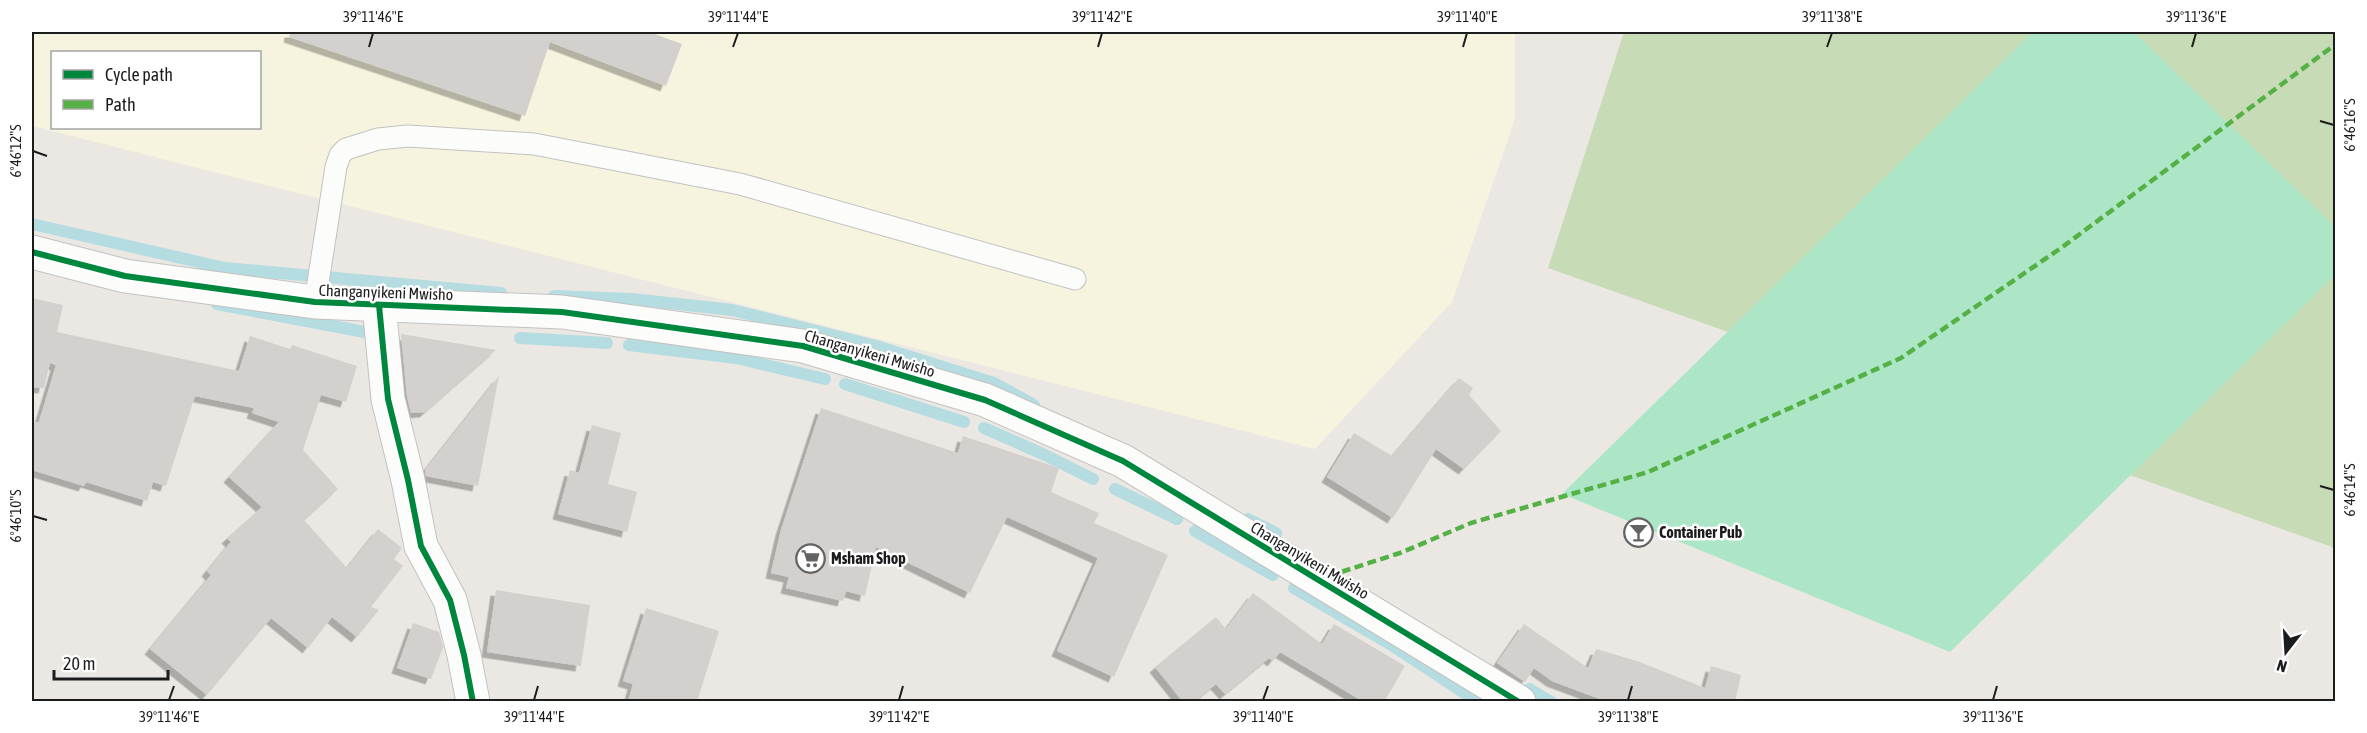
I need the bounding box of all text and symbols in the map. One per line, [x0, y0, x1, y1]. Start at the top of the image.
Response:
text: 39°11'46"E [343, 8, 404, 25]
text: 39°11'44"E [708, 8, 769, 25]
text: 39°11'42"E [1072, 8, 1133, 25]
text: 39°11'40"E [1437, 8, 1498, 25]
text: 39°11'38"E [1802, 8, 1863, 25]
text: 39°11'36"E [2166, 8, 2227, 25]
legend [51, 51, 261, 129]
text: Cycle path [105, 64, 173, 85]
text: Path [105, 94, 136, 115]
text: 6°46'16"S [2341, 98, 2358, 152]
text: 6°46'12"S [7, 124, 24, 178]
street label: Changanyikeni Mwisho [318, 281, 454, 304]
street label: Changanyikeni Mwisho [803, 326, 937, 381]
text: 6°46'14"S [2341, 463, 2358, 517]
text: 6°46'10"S [7, 489, 24, 543]
bar icon: Container Pub [1622, 516, 1654, 548]
street label: Changanyikeni Mwisho [1247, 518, 1372, 603]
place label: Container Pub [1659, 523, 1743, 541]
supermarket icon: Msham Shop [794, 542, 826, 574]
place label: Msham Shop [831, 549, 906, 567]
north arrow [2256, 622, 2316, 682]
scale bar [54, 643, 168, 681]
text: 20 m [63, 653, 95, 674]
text: N [2274, 656, 2289, 676]
text: 39°11'46"E [139, 708, 200, 725]
text: 39°11'44"E [504, 708, 565, 725]
text: 39°11'42"E [869, 708, 930, 725]
text: 39°11'40"E [1233, 708, 1294, 725]
text: 39°11'38"E [1598, 708, 1659, 725]
text: 39°11'36"E [1963, 708, 2024, 725]

